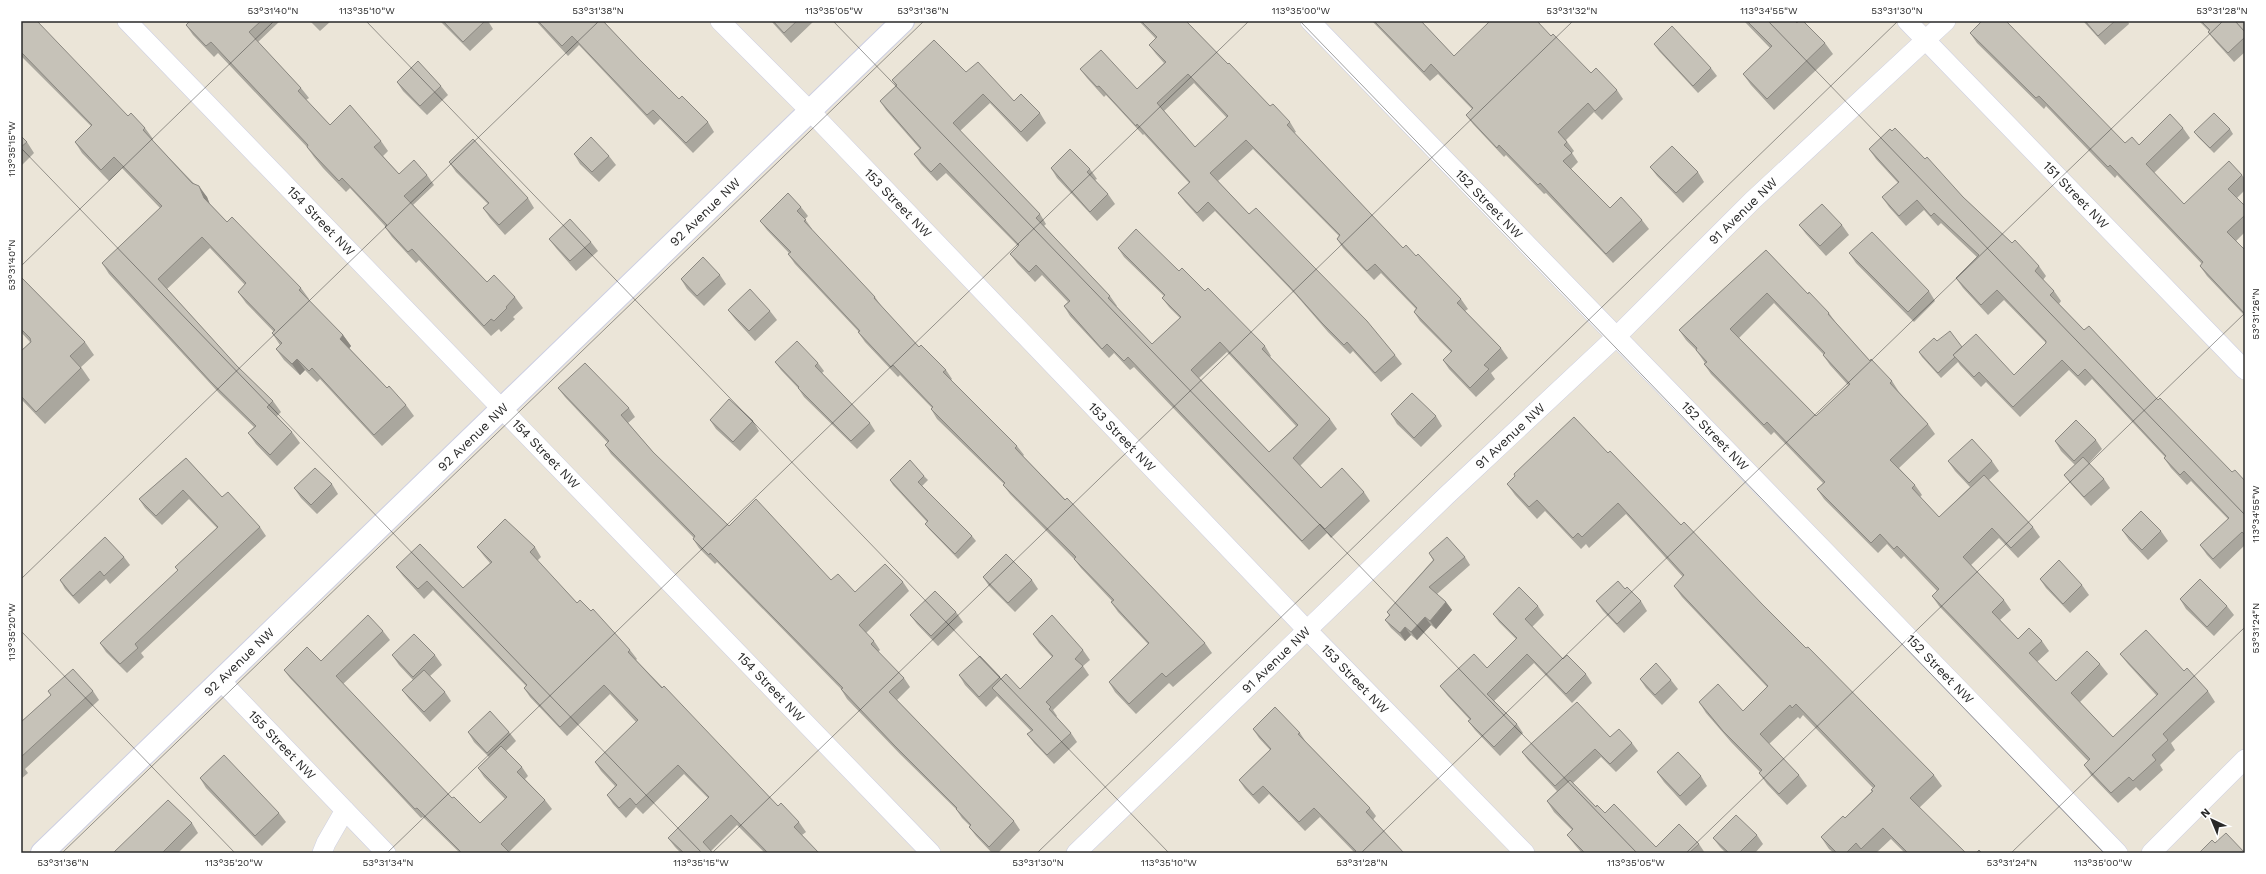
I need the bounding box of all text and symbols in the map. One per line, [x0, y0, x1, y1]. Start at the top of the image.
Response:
text: 53°31'40"N [247, 5, 299, 16]
text: 113°35'10"W [339, 5, 395, 16]
text: 53°31'38"N [572, 5, 624, 16]
text: 113°35'05"W [805, 5, 863, 16]
text: 53°31'36"N [897, 5, 949, 16]
text: 113°35'00"W [1272, 5, 1331, 16]
text: 53°31'32"N [1546, 5, 1598, 16]
text: 113°34'55"W [1740, 5, 1798, 16]
text: 53°31'30"N [1871, 5, 1923, 16]
text: 53°31'28"N [2196, 5, 2248, 16]
text: 113°35'15"W [6, 121, 17, 177]
street label: 151 Street NW [2040, 158, 2112, 232]
street label: 153 Street NW [861, 165, 935, 241]
street label: 152 Street NW [1452, 166, 1526, 242]
street label: 92 Avenue NW [667, 174, 744, 249]
street label: 91 Avenue NW [1706, 174, 1781, 247]
street label: 154 Street NW [284, 183, 358, 259]
text: 53°31'40"N [6, 239, 17, 291]
text: 53°31'26"N [2250, 288, 2261, 340]
street label: 152 Street NW [1678, 398, 1752, 474]
street label: 92 Avenue NW [435, 399, 512, 474]
street label: 153 Street NW [1085, 399, 1159, 475]
street label: 91 Avenue NW [1472, 400, 1548, 472]
street label: 154 Street NW [509, 416, 583, 492]
text: 113°34'55"W [2250, 485, 2261, 543]
text: 113°35'20"W [6, 603, 17, 661]
text: 53°31'24"N [2250, 603, 2261, 653]
street label: 91 Avenue NW [1239, 623, 1314, 696]
street label: 92 Avenue NW [201, 624, 278, 699]
street label: 152 Street NW [1903, 631, 1977, 707]
street label: 153 Street NW [1318, 641, 1392, 717]
street label: 154 Street NW [734, 649, 808, 725]
street label: 155 Street NW [245, 707, 319, 783]
north arrow [2192, 800, 2232, 840]
text: N [2198, 806, 2213, 821]
text: 53°31'36"N [37, 857, 89, 868]
text: 113°35'20"W [205, 857, 263, 868]
text: 53°31'34"N [362, 857, 414, 868]
text: 113°35'15"W [673, 857, 729, 868]
text: 53°31'30"N [1012, 857, 1064, 868]
text: 113°35'10"W [1141, 857, 1197, 868]
text: 53°31'28"N [1336, 857, 1388, 868]
text: 113°35'05"W [1607, 857, 1665, 868]
text: 53°31'24"N [1987, 857, 2037, 868]
text: 113°35'00"W [2074, 857, 2133, 868]

